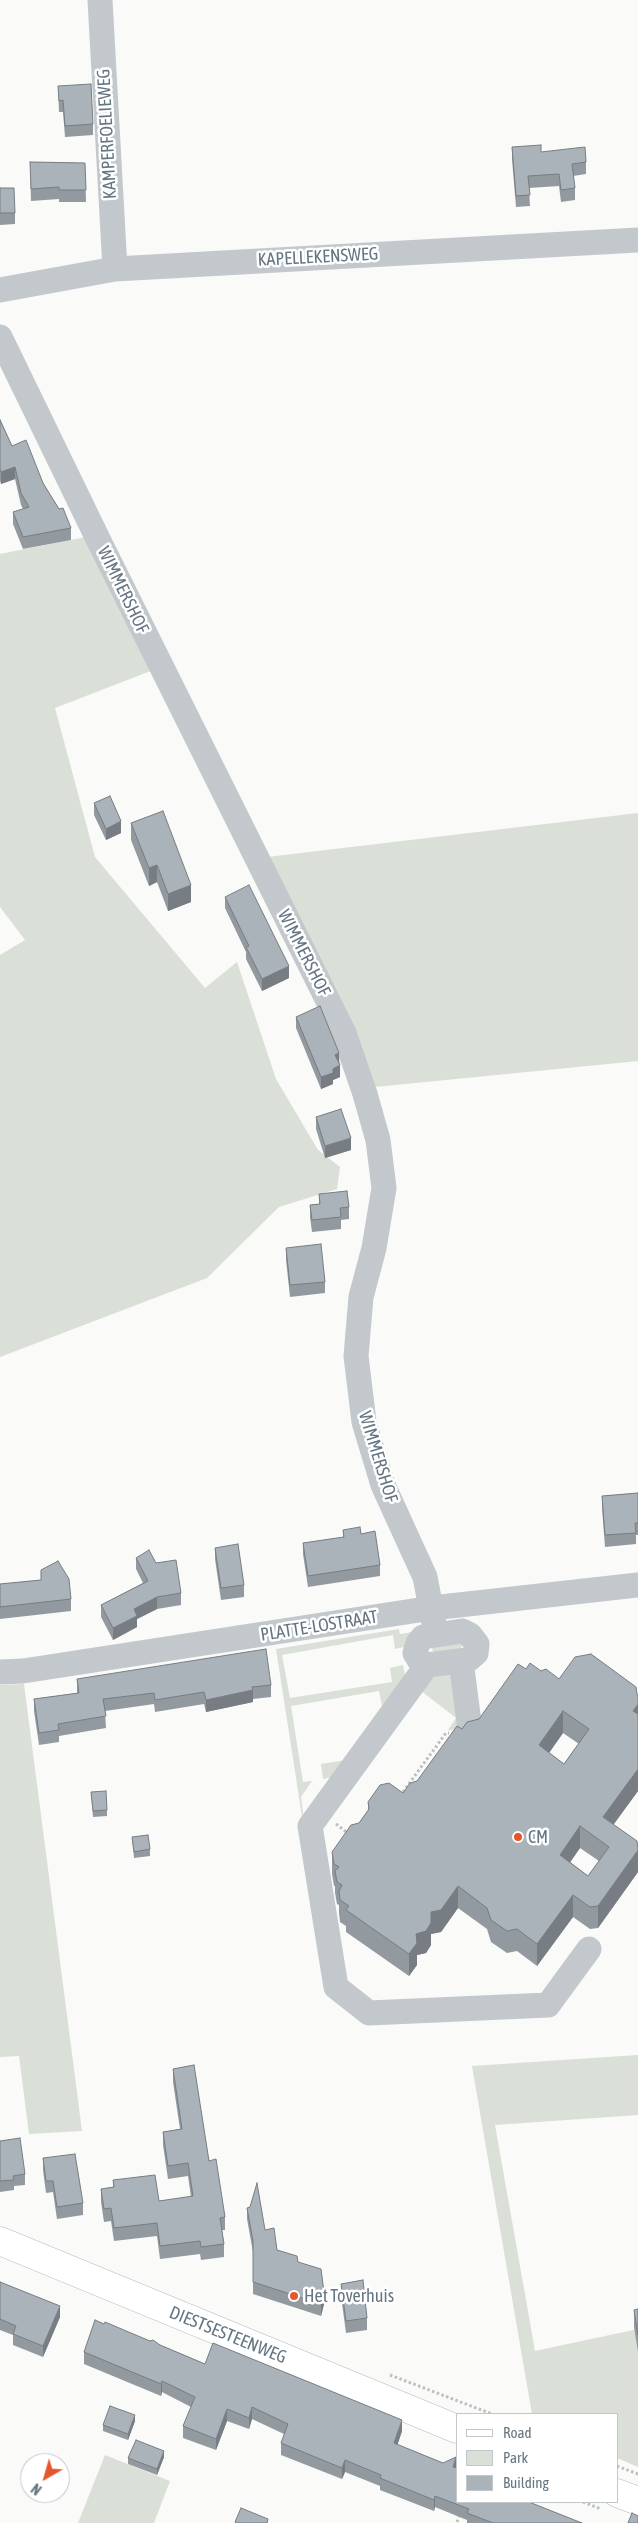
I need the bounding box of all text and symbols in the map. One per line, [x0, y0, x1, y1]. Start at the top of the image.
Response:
street label: KAMPERFOELIEWEG [93, 68, 121, 200]
street label: KAPELLEKENSWEG [257, 243, 379, 271]
street label: WIMMERSHOF [93, 543, 153, 637]
street label: WIMMERSHOF [273, 906, 335, 1000]
street label: WIMMERSHOF [354, 1409, 402, 1505]
street label: PLATTE-LOSTRAAT [259, 1606, 379, 1646]
place label: CM [528, 1826, 548, 1848]
marker: CM [512, 1831, 524, 1843]
place label: Het Toverhuis [304, 2285, 394, 2307]
marker: Het Toverhuis [288, 2290, 300, 2302]
street label: DIESTSESTEENWEG [166, 2302, 290, 2368]
legend [456, 2413, 618, 2503]
text: Road [503, 2424, 532, 2441]
text: Park [503, 2449, 528, 2466]
north arrow [20, 2453, 70, 2503]
text: Building [503, 2474, 549, 2491]
text: N [28, 2480, 45, 2498]

